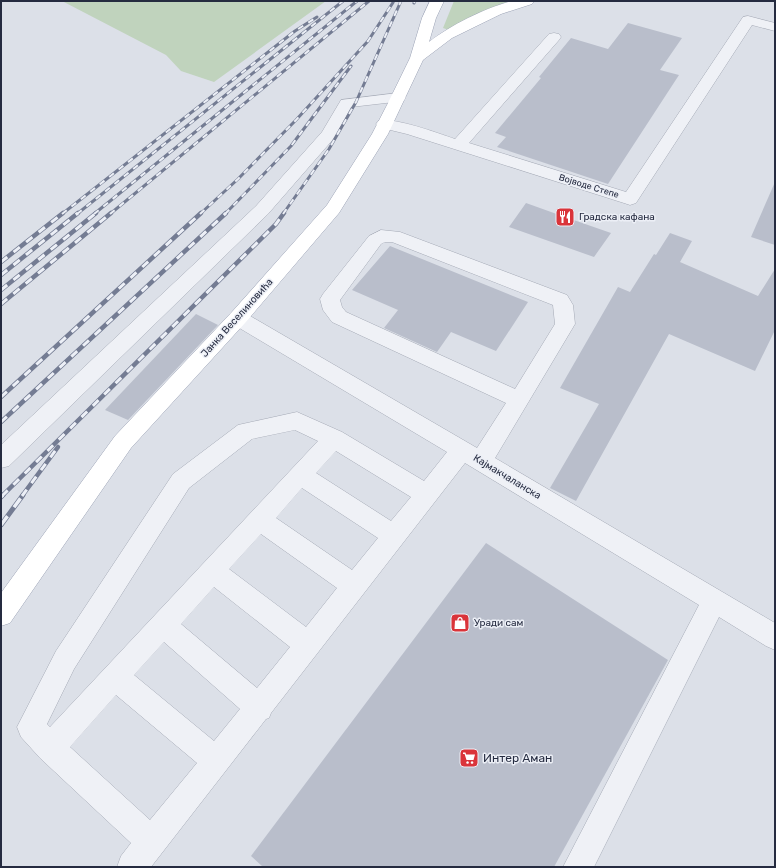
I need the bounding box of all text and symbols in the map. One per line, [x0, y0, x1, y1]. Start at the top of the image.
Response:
street label: Војводе Степе [558, 172, 620, 200]
restaurant icon: Градска кафана [554, 206, 576, 228]
place label: Градска кафана [579, 211, 655, 223]
street label: Јанка Веселиновића [198, 276, 276, 360]
street label: Кајмакчаланска [471, 452, 543, 502]
shop icon: Уради сам [449, 612, 471, 634]
place label: Уради сам [474, 617, 524, 629]
supermarket icon: Интер Аман [458, 747, 480, 769]
place label: Интер Аман [483, 751, 552, 765]

